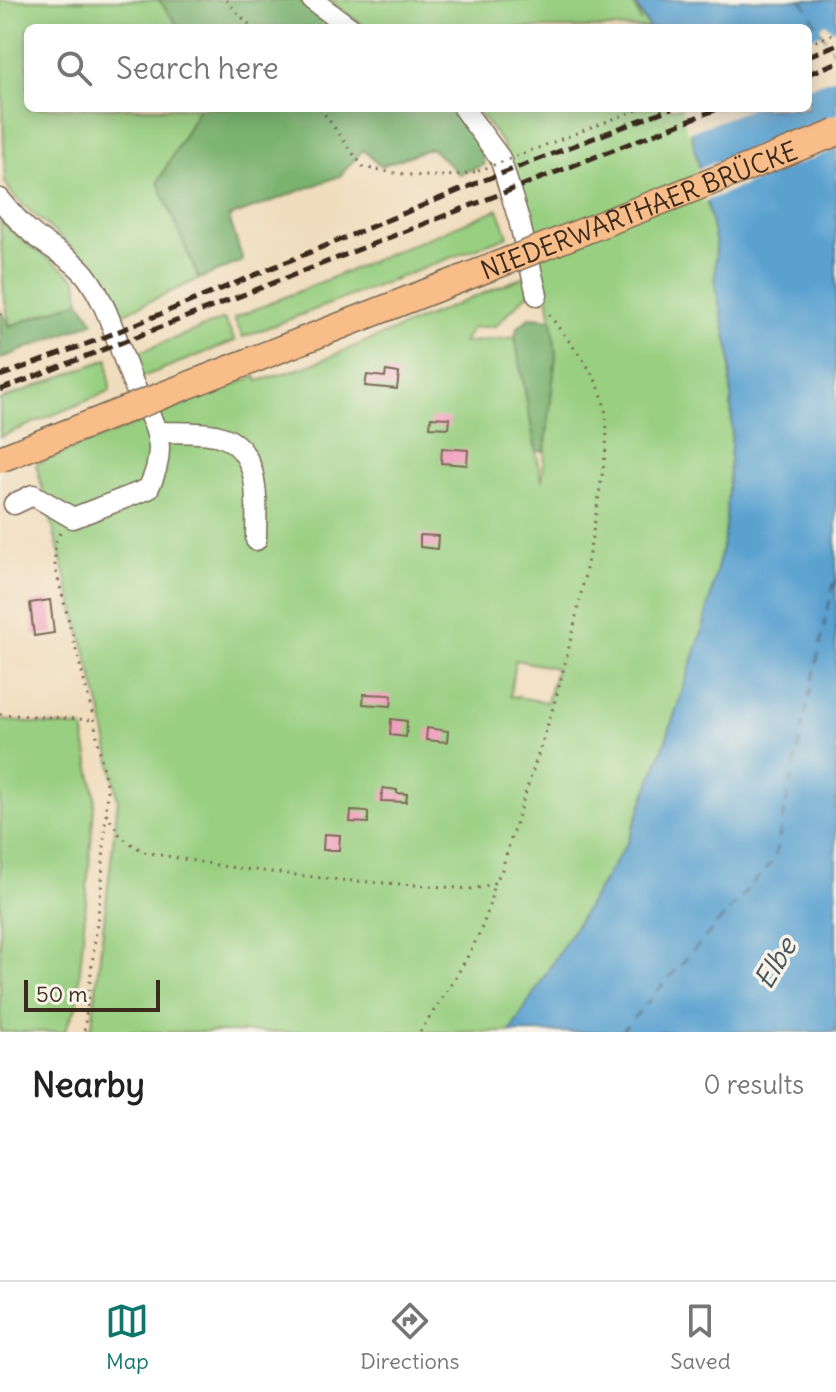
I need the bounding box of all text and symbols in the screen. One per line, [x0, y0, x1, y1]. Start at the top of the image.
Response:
search box [24, 24, 812, 112]
icon: search [52, 46, 96, 90]
text: Search here [116, 49, 279, 87]
street label: NIEDERWARTHAER BRÜCKE [476, 133, 802, 286]
water label: Elbe [746, 929, 805, 995]
scale bar [24, 976, 160, 1012]
text: 50 m [36, 980, 88, 1008]
text: Nearby [32, 1063, 145, 1106]
text: 0 results [703, 1068, 804, 1101]
tab: Map [105, 1299, 149, 1375]
tab: Directions [360, 1299, 460, 1375]
tab: Saved [670, 1299, 731, 1375]

